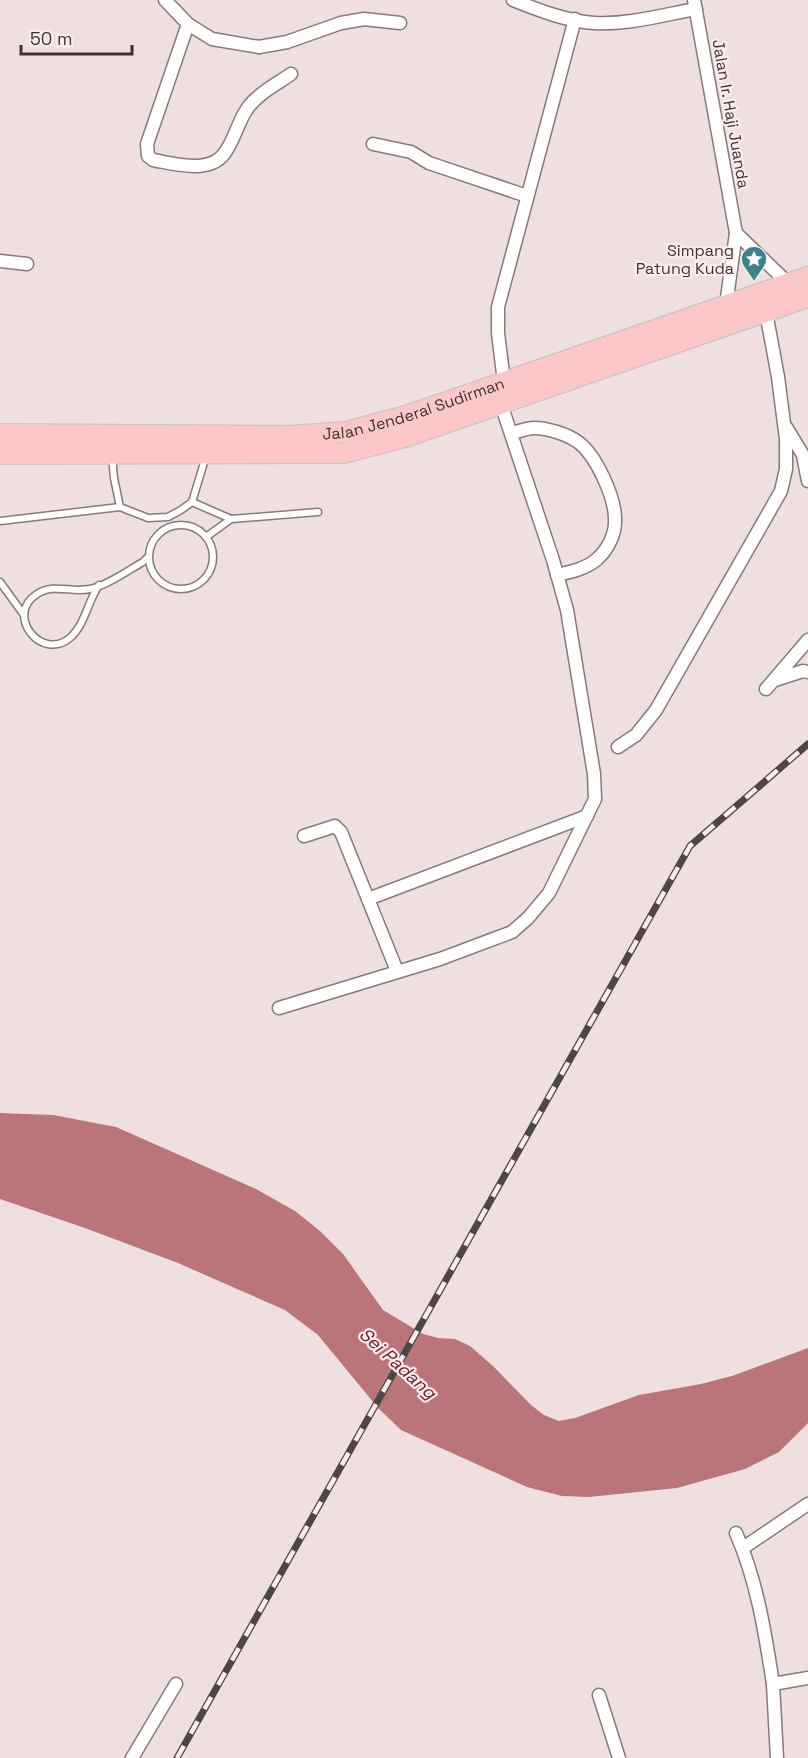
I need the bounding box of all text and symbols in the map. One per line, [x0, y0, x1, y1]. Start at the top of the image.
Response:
scale bar [21, 18, 132, 56]
text: 50 m [30, 27, 72, 50]
street label: Jalan Ir. Haji Juanda [708, 38, 754, 190]
place label: Simpang Patung Kuda [636, 240, 734, 279]
place icon: Simpang Patung Kuda [739, 244, 769, 282]
street label: Jalan Jenderal Sudirman [322, 372, 507, 444]
water label: Sei Padang [355, 1322, 442, 1405]

